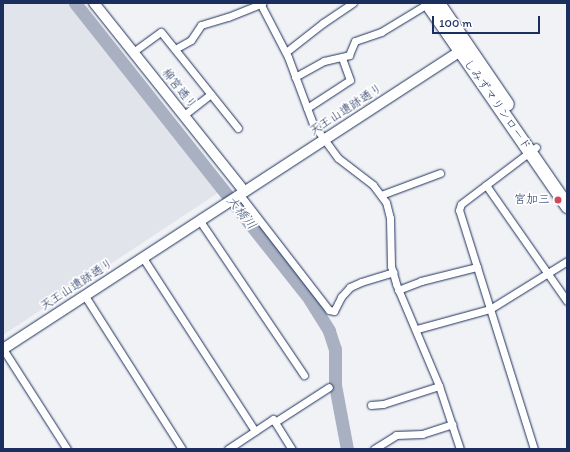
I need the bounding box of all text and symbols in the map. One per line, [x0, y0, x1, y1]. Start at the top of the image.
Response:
scale bar [434, 8, 542, 34]
text: 100 m [439, 16, 472, 30]
street label: しみずマリンロード [460, 57, 534, 153]
street label: 柳宮通り [158, 66, 200, 112]
street label: 天王山遺跡通り [307, 81, 385, 139]
water label: 大橋川 [223, 193, 259, 233]
place label: 宮加三 [514, 193, 550, 207]
marker: 宮加三 [553, 195, 563, 205]
street label: 天王山遺跡通り [38, 256, 116, 314]

